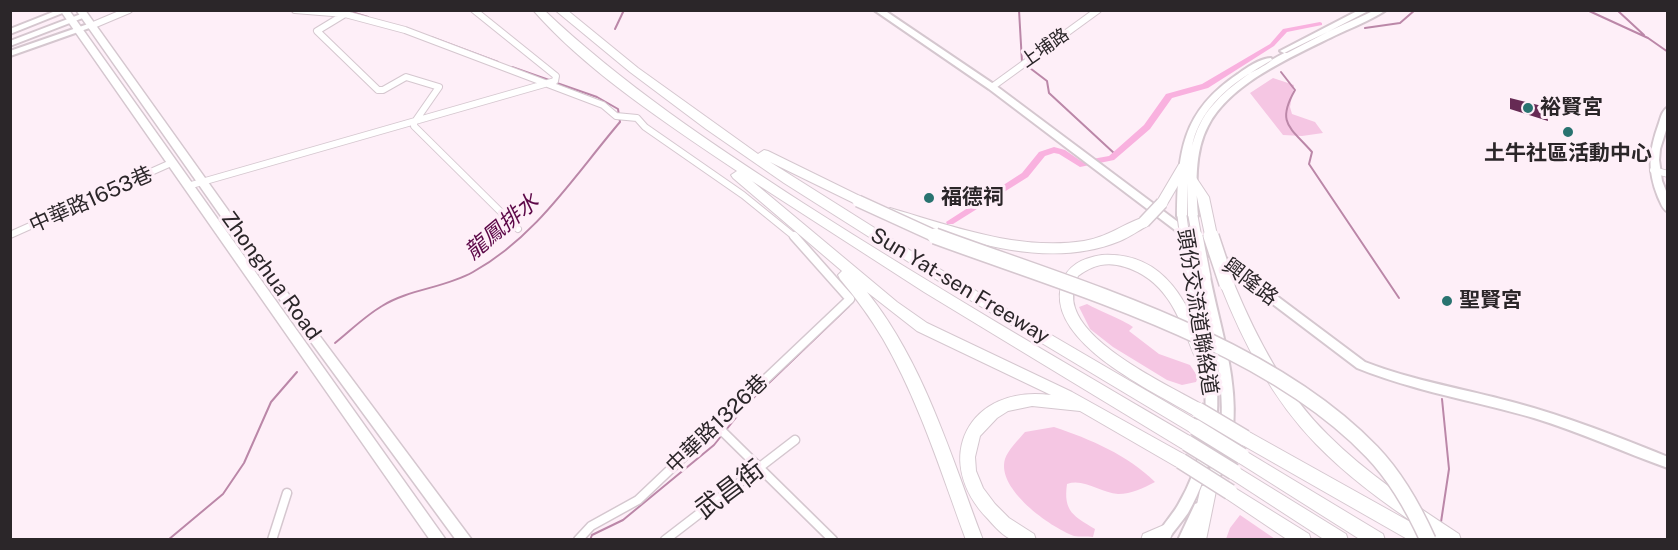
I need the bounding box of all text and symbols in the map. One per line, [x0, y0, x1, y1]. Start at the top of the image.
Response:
street label: 上埔路 [1017, 24, 1073, 72]
place label: 裕賢宮 [1540, 95, 1603, 121]
marker: 裕賢宮 [1521, 101, 1535, 115]
marker: 土牛社區活動中心 [1561, 125, 1575, 139]
place label: 土牛社區活動中心 [1484, 141, 1652, 167]
street label: 中華路1653巷 [25, 162, 157, 238]
place label: 福德祠 [941, 185, 1004, 211]
water label: 龍鳳排水 [460, 189, 544, 265]
marker: 福德祠 [922, 191, 936, 205]
street label: Zhonghua Road [216, 207, 326, 345]
street label: Sun Yat-sen Freeway [866, 223, 1054, 349]
street label: 頭份交流道聯絡道 [1171, 227, 1223, 397]
street label: 興隆路 [1217, 253, 1283, 311]
place label: 聖賢宮 [1459, 288, 1522, 314]
marker: 聖賢宮 [1440, 294, 1454, 308]
street label: 中華路1326巷 [661, 369, 773, 479]
street label: 武昌街 [689, 454, 771, 526]

